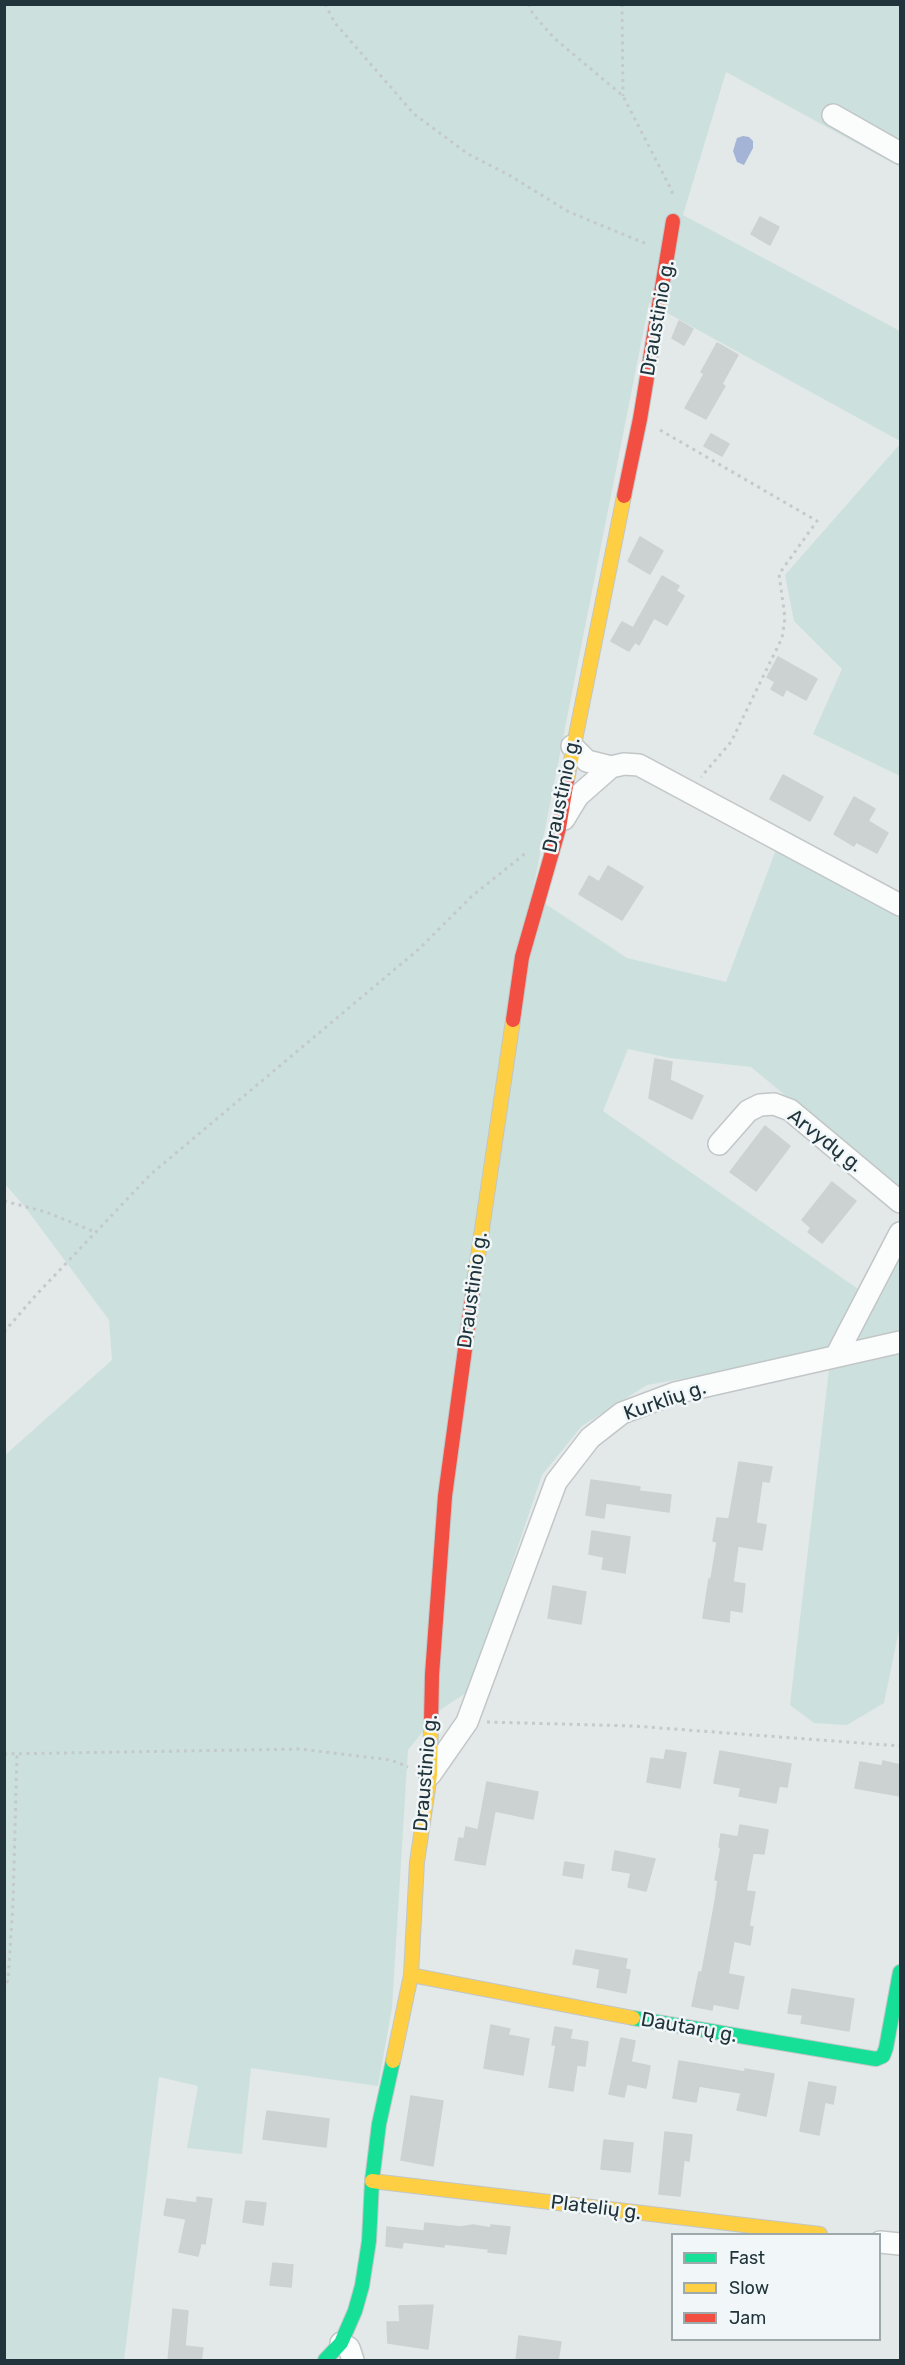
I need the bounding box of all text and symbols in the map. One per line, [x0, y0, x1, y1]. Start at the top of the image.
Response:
street label: Draustinio g. [636, 258, 680, 378]
street label: Draustinio g. [538, 735, 586, 855]
street label: Arvydų g. [783, 1104, 867, 1178]
street label: Draustinio g. [453, 1230, 493, 1350]
street label: Kurklių g. [621, 1376, 709, 1426]
street label: Draustinio g. [409, 1713, 443, 1833]
street label: Dautarų g. [639, 2008, 739, 2048]
street label: Platelių g. [549, 2191, 643, 2225]
legend [671, 2233, 881, 2341]
text: Fast [729, 2247, 765, 2269]
text: Slow [729, 2277, 769, 2299]
text: Jam [729, 2307, 766, 2329]

